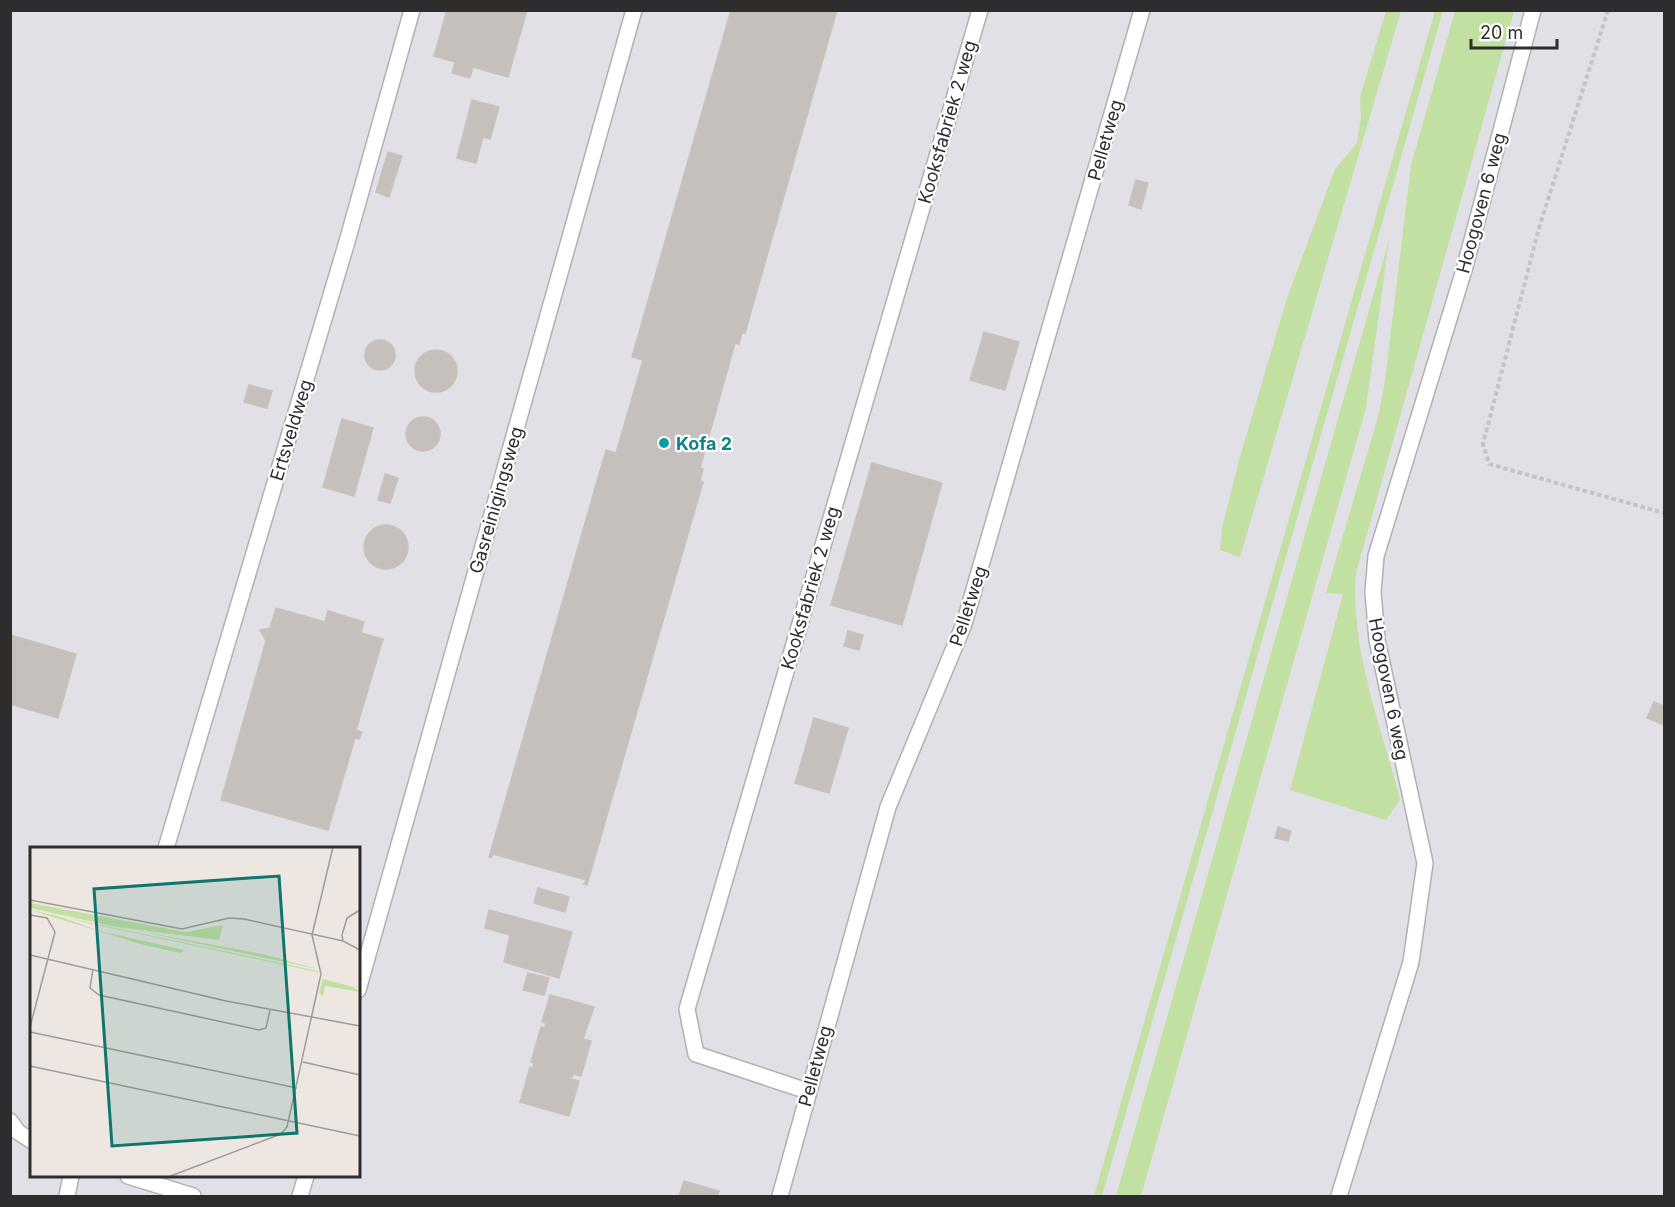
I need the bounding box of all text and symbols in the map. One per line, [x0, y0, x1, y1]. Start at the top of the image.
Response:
scale bar [1471, 12, 1556, 50]
text: 20 m [1480, 22, 1523, 43]
street label: Kooksfabriek 2 weg [914, 38, 980, 206]
street label: Pelletweg [1083, 97, 1127, 183]
street label: Hoogoven 6 weg [1452, 130, 1510, 276]
street label: Ertsveldweg [266, 377, 316, 483]
street label: Gasreinigingsweg [465, 424, 527, 576]
place label: Kofa 2 [676, 433, 732, 454]
marker: Kofa 2 [657, 436, 671, 450]
street label: Kooksfabriek 2 weg [777, 504, 843, 672]
street label: Pelletweg [945, 563, 991, 649]
street label: Hoogoven 6 weg [1365, 616, 1413, 762]
inset map [30, 847, 360, 1177]
street label: Pelletweg [794, 1023, 836, 1109]

